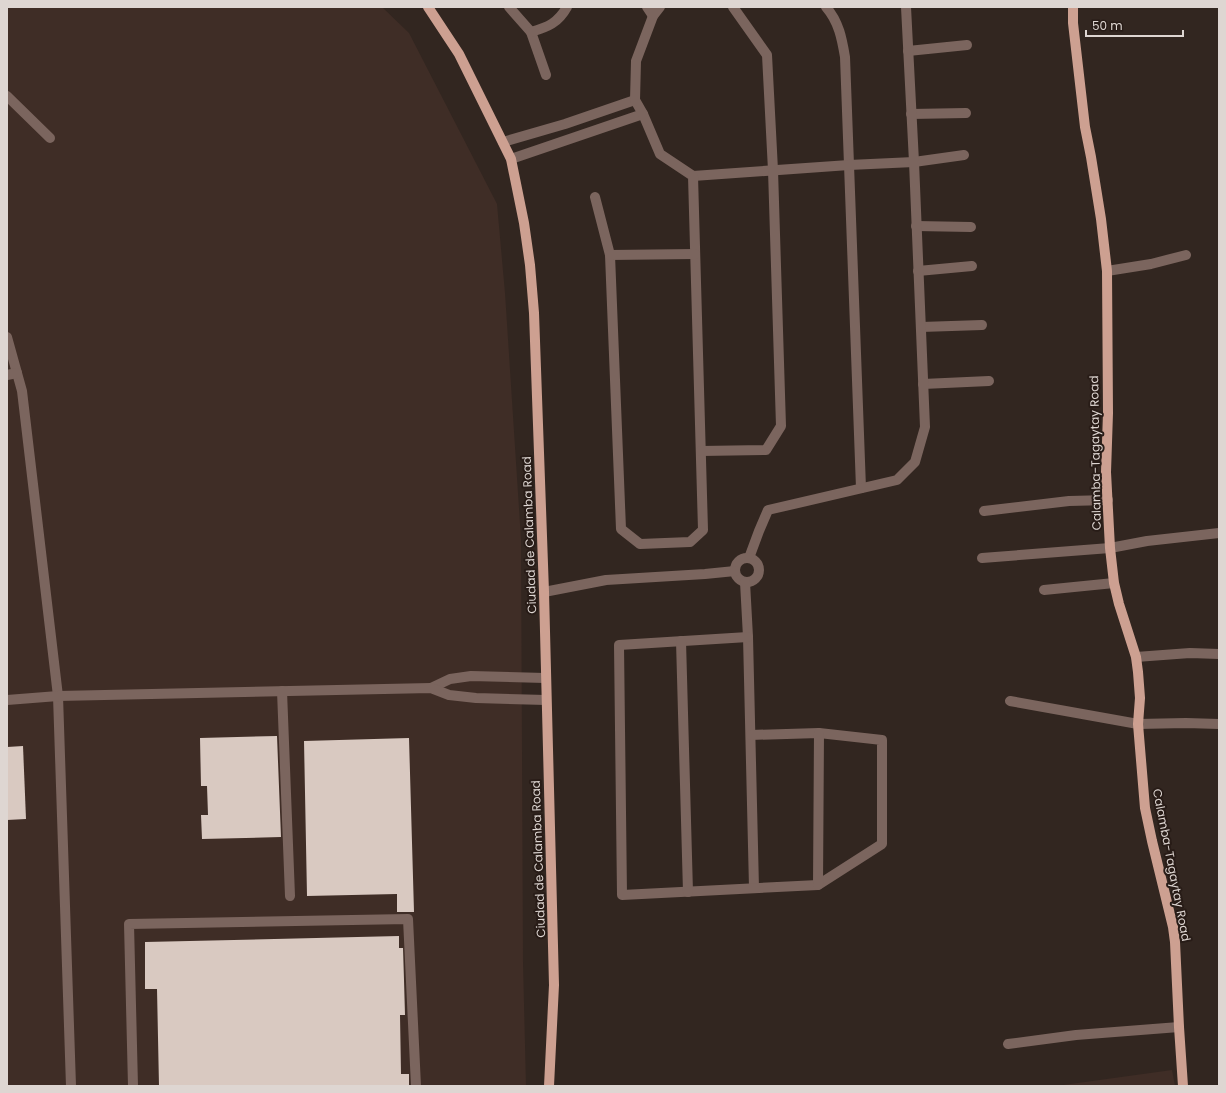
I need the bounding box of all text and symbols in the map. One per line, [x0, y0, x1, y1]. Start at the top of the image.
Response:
scale bar [1086, 12, 1183, 38]
text: 50 m [1092, 17, 1123, 34]
street label: Calamba-Tagaytay Road [1085, 375, 1105, 531]
street label: Ciudad de Calamba Road [518, 456, 540, 614]
street label: Ciudad de Calamba Road [527, 780, 549, 938]
street label: Calamba-Tagaytay Road [1149, 787, 1195, 943]

